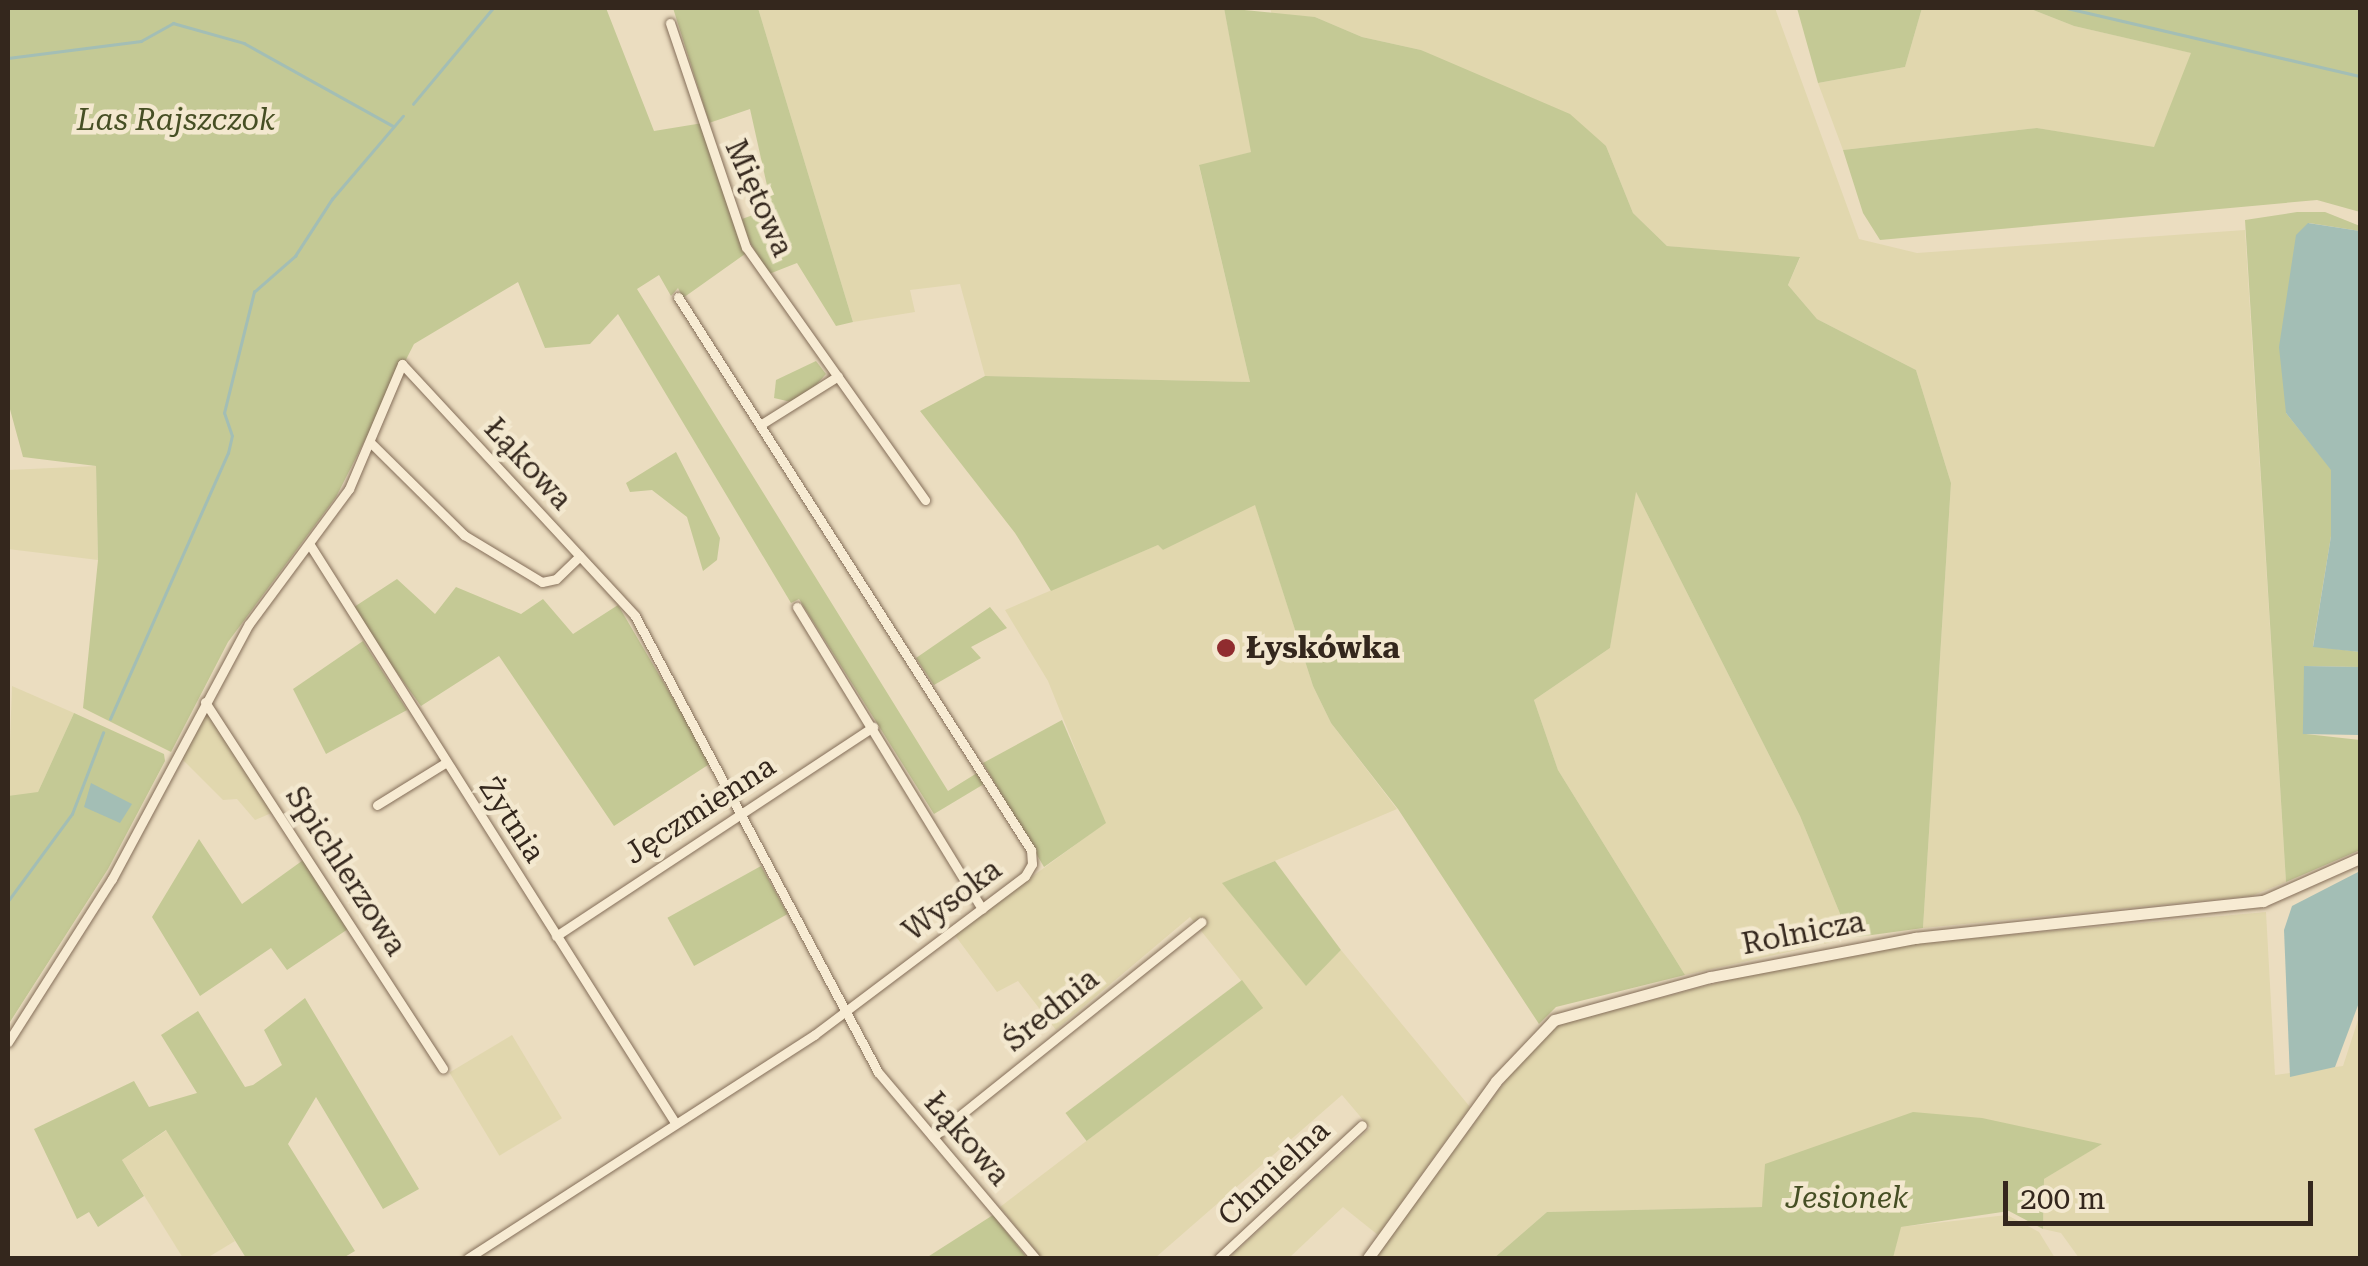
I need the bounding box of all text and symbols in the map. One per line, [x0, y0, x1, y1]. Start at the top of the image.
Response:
park label: Las Rajszczok [77, 102, 275, 138]
street label: Miętowa [717, 134, 801, 262]
street label: Łąkowa [477, 411, 579, 517]
place label: Łyskówka [1246, 630, 1400, 666]
marker: Łyskówka [1215, 637, 1237, 659]
street label: Jęczmienna [618, 748, 782, 872]
street label: Żytnia [471, 771, 553, 869]
street label: Spichlerzowa [278, 780, 414, 962]
street label: Wysoka [896, 851, 1008, 949]
street label: Rolnicza [1739, 903, 1867, 963]
street label: Średnia [996, 961, 1106, 1059]
street label: Łąkowa [917, 1085, 1017, 1193]
street label: Chmielna [1211, 1112, 1337, 1234]
scale bar [2008, 1161, 2318, 1223]
park label: Jesionek [1786, 1180, 1908, 1216]
text: 200 m [2020, 1181, 2105, 1216]

